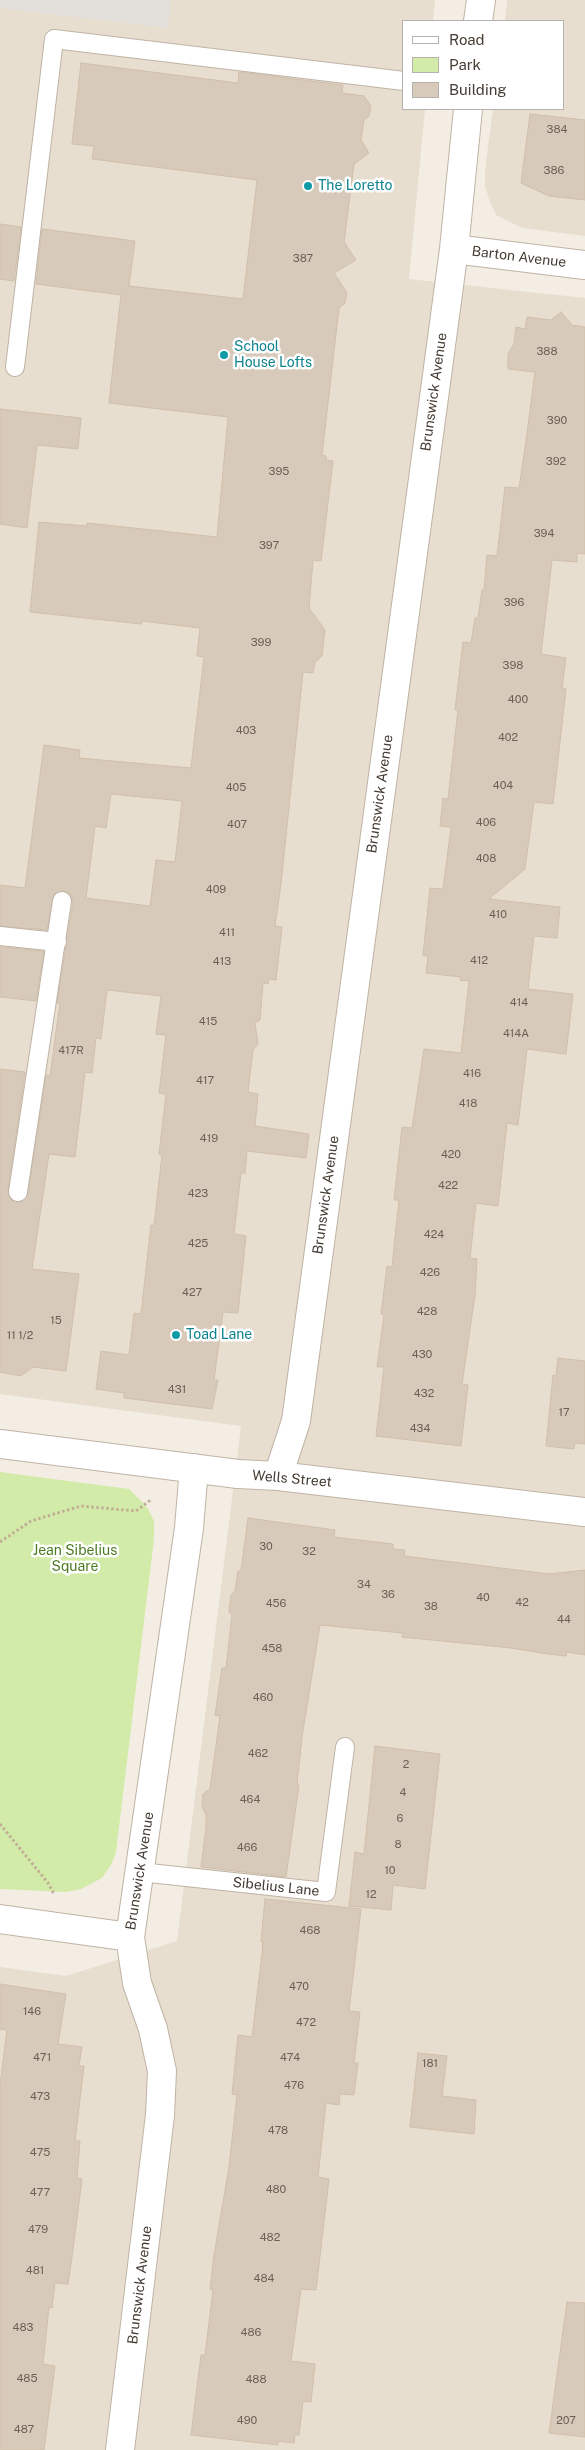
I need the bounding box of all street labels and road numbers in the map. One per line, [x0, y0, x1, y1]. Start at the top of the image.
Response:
street label: Barton Avenue [471, 243, 567, 271]
street label: Brunswick Avenue [417, 332, 451, 452]
street label: Brunswick Avenue [363, 734, 397, 854]
street label: Brunswick Avenue [309, 1135, 343, 1255]
street label: Wells Street [251, 1467, 333, 1491]
street label: Brunswick Avenue [122, 1811, 158, 1931]
street label: Sibelius Lane [232, 1874, 320, 1900]
street label: Brunswick Avenue [124, 2225, 156, 2345]

